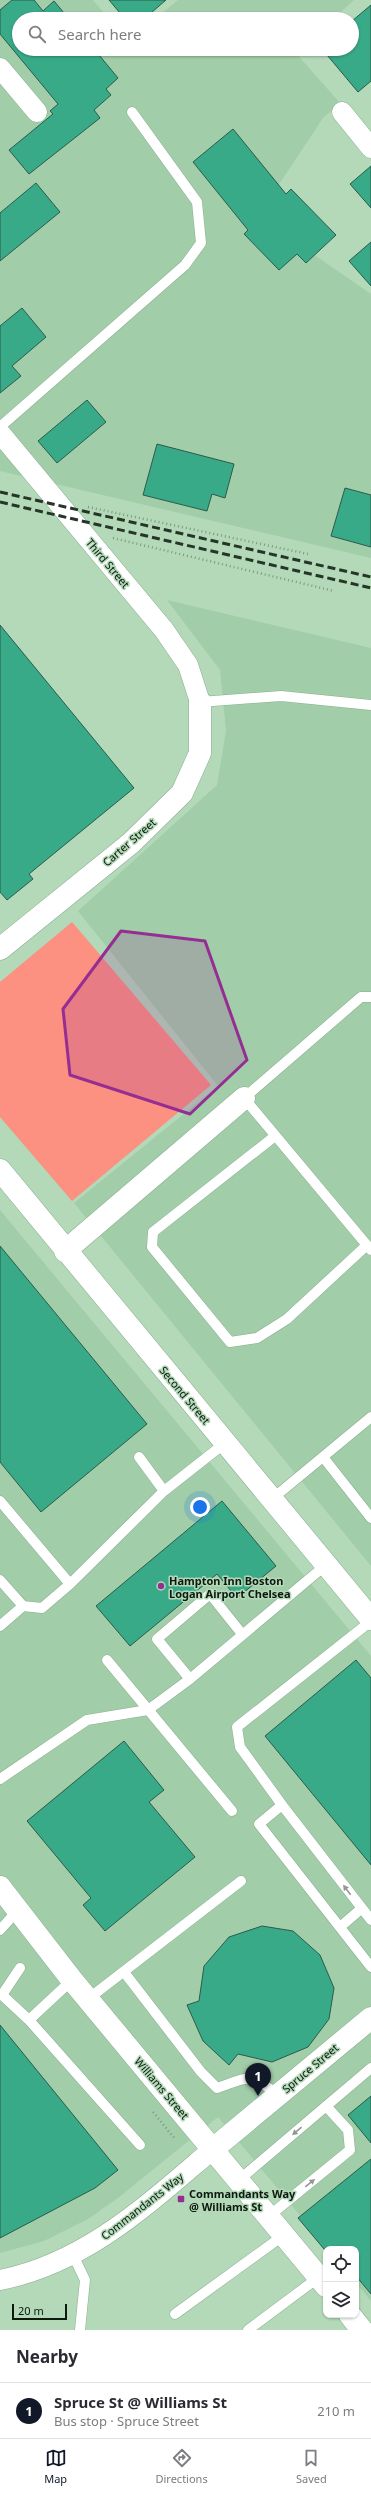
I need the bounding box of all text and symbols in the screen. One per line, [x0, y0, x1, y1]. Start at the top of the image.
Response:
search box [12, 12, 359, 56]
icon: search [26, 23, 48, 45]
text: Search here [58, 24, 141, 44]
street label: Third Street [83, 535, 133, 591]
street label: Carter Street [99, 815, 159, 869]
street label: Second Street [156, 1363, 214, 1427]
your location [190, 1497, 210, 1517]
place label: Hampton Inn Boston Logan Airport Chelsea [169, 1573, 291, 1601]
marker: Hampton Inn Boston Logan Airport Chelsea [156, 1581, 166, 1591]
one-way arrow [343, 1885, 351, 1895]
street label: Spruce Street [279, 2040, 341, 2096]
street label: Williams Street [132, 2054, 192, 2122]
pin: 1 [245, 2063, 271, 2096]
one-way arrow [291, 2126, 302, 2135]
street label: Commandants Way [98, 2169, 187, 2243]
one-way arrow [305, 2178, 315, 2187]
place label: Commandants Way @ Williams St [189, 2186, 296, 2214]
marker: Commandants Way @ Williams St [176, 2194, 186, 2204]
map controls [323, 2246, 359, 2318]
button: locate [323, 2246, 359, 2282]
button: layers [323, 2282, 359, 2318]
scale bar [12, 2302, 67, 2321]
text: 20 m [18, 2303, 44, 2318]
text: Nearby [16, 2345, 78, 2368]
text: Spruce St @ Williams St [54, 2392, 227, 2412]
text: 1 [25, 2402, 33, 2420]
text: 210 m [317, 2402, 355, 2420]
text: Bus stop · Spruce Street [54, 2412, 199, 2430]
tab: Map [44, 2447, 67, 2486]
tab: Directions [155, 2447, 208, 2486]
tab: Saved [296, 2447, 327, 2486]

